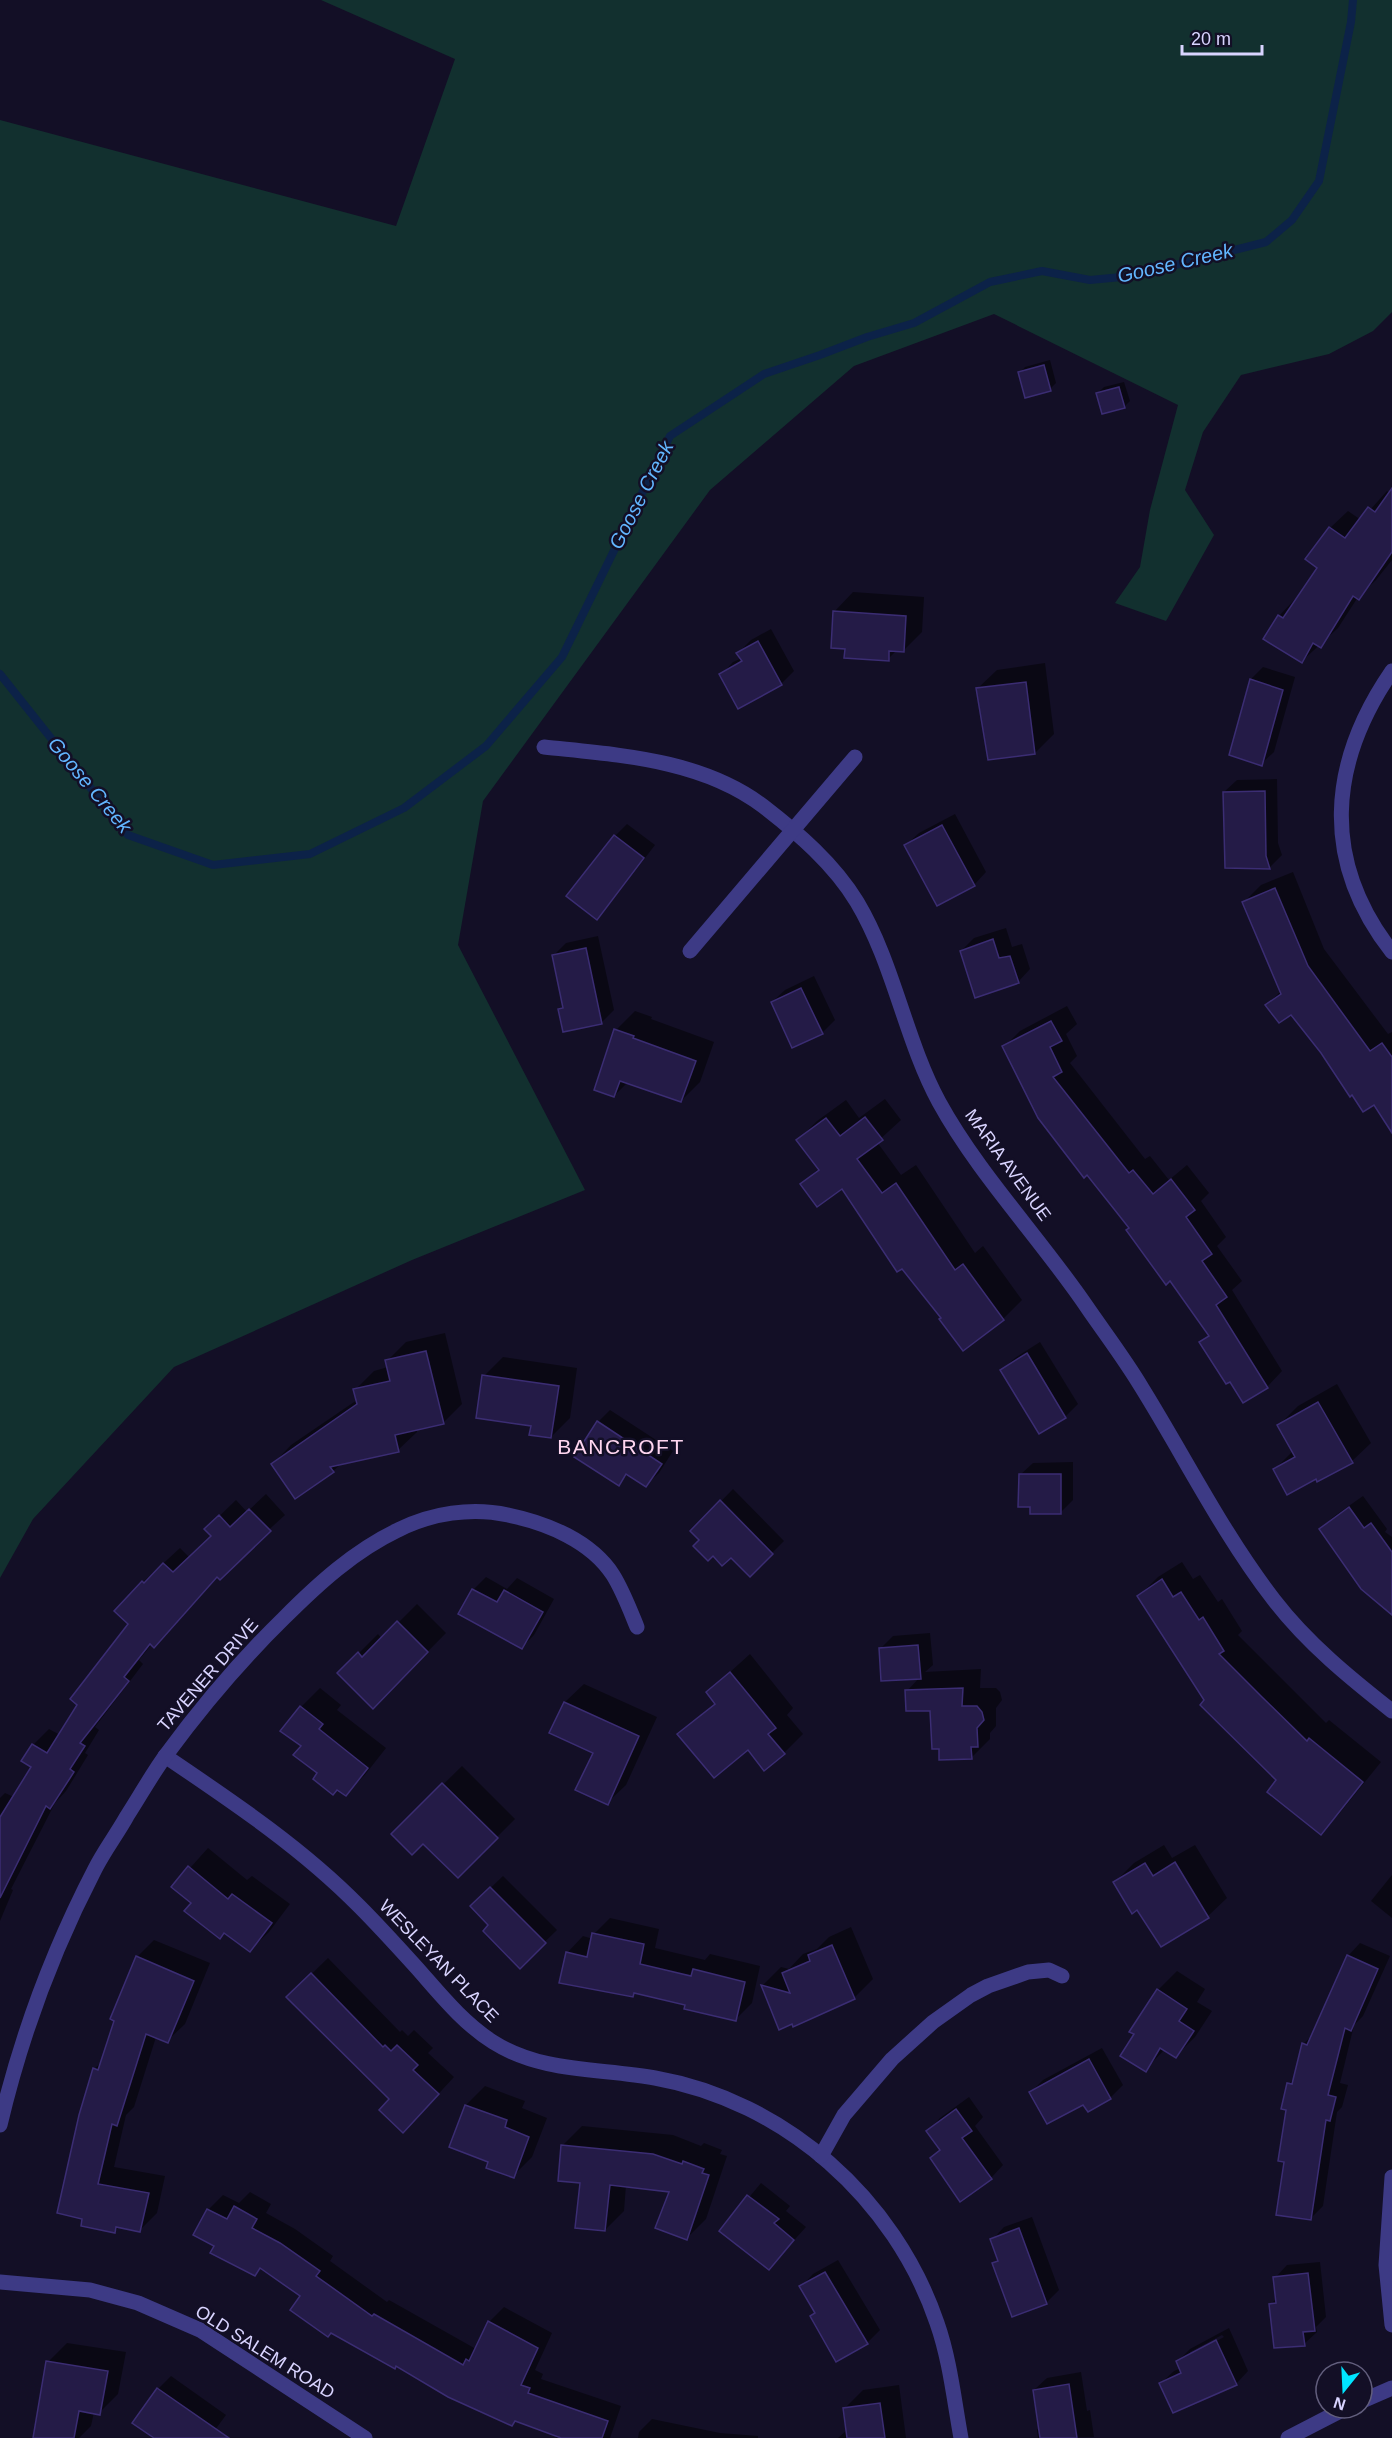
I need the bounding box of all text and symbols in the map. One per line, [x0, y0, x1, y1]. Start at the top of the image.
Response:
scale bar [1182, 18, 1262, 56]
text: 20 m [1191, 29, 1231, 49]
water label: Goose Creek [1115, 239, 1236, 287]
water label: Goose Creek [604, 437, 678, 552]
water label: Goose Creek [44, 733, 137, 838]
street label: MARIA AVENUE [961, 1105, 1055, 1225]
district label: BANCROFT [557, 1435, 685, 1458]
street label: TAVENER DRIVE [154, 1615, 262, 1735]
street label: WESLEYAN PLACE [375, 1896, 503, 2026]
street label: OLD SALEM ROAD [192, 2301, 338, 2403]
north arrow [1314, 2360, 1374, 2420]
text: N [1331, 2394, 1348, 2414]

